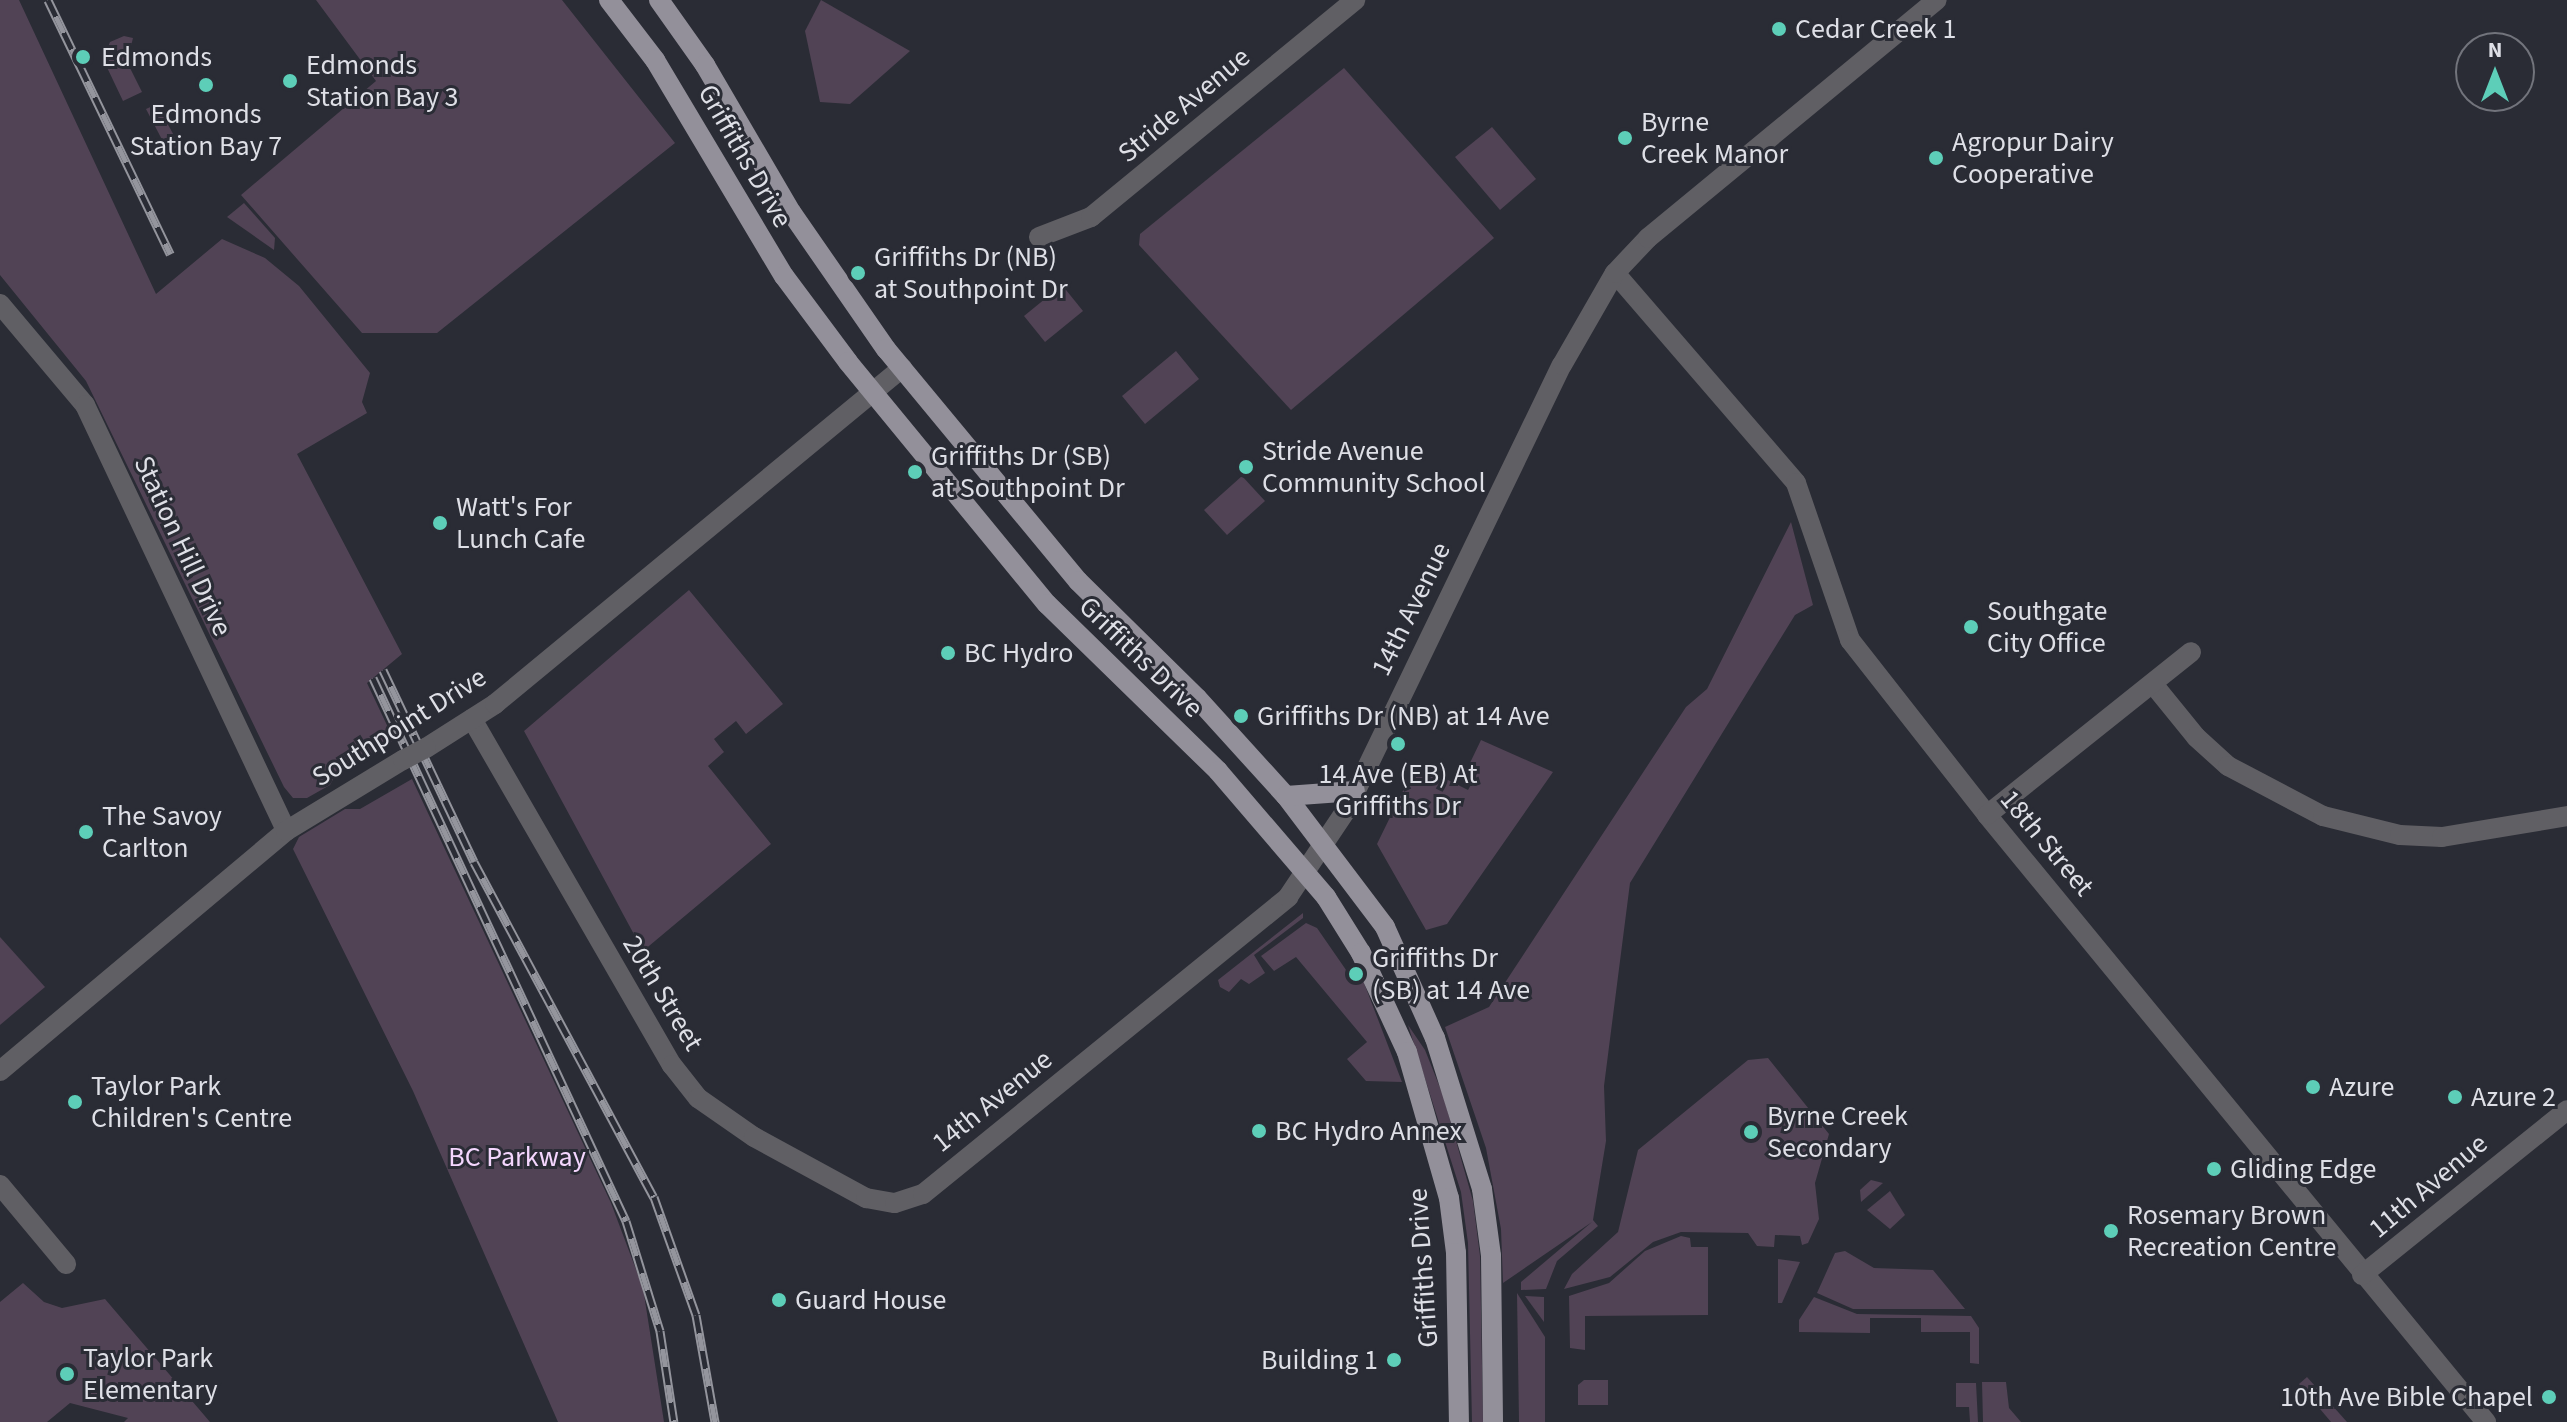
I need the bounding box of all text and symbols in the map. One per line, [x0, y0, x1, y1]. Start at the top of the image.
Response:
place label: Cedar Creek 1 [1795, 12, 1956, 46]
marker: Cedar Creek 1 [1770, 20, 1788, 38]
north arrow [2455, 32, 2535, 112]
text: N [2488, 34, 2502, 66]
place label: Edmonds [101, 40, 212, 74]
street label: Stride Avenue [1111, 40, 1257, 170]
marker: Edmonds [72, 46, 94, 68]
place label: Edmonds Station Bay 3 [306, 48, 458, 114]
marker: Edmonds Station Bay 3 [281, 72, 299, 90]
marker: Edmonds Station Bay 7 [197, 76, 215, 94]
street label: Griffiths Drive [691, 78, 799, 234]
place label: Edmonds Station Bay 7 [130, 97, 282, 163]
place label: Byrne Creek Manor [1641, 105, 1788, 171]
place label: Agropur Dairy Cooperative [1952, 125, 2114, 191]
marker: Byrne Creek Manor [1616, 129, 1634, 147]
marker: Agropur Dairy Cooperative [1927, 149, 1945, 167]
place label: Griffiths Dr (NB) at Southpoint Dr [874, 240, 1068, 306]
marker: Griffiths Dr (NB) at Southpoint Dr [849, 264, 867, 282]
place label: Stride Avenue Community School [1262, 434, 1486, 500]
place label: Griffiths Dr (SB) at Southpoint Dr [931, 439, 1125, 505]
street label: Station Hill Drive [127, 451, 239, 641]
marker: Stride Avenue Community School [1237, 458, 1255, 476]
marker: Griffiths Dr (SB) at Southpoint Dr [906, 463, 924, 481]
place label: Watt's For Lunch Cafe [456, 490, 585, 556]
marker: Watt's For Lunch Cafe [431, 514, 449, 532]
street label: 14th Avenue [1364, 537, 1458, 681]
street label: Griffiths Drive [1072, 589, 1210, 725]
place label: Southgate City Office [1987, 594, 2107, 660]
marker: Southgate City Office [1962, 618, 1980, 636]
place label: BC Hydro [964, 636, 1073, 670]
marker: BC Hydro [939, 644, 957, 662]
street label: Southpoint Drive [306, 660, 492, 794]
place label: Griffiths Dr (NB) at 14 Ave [1257, 699, 1550, 733]
marker: Griffiths Dr (NB) at 14 Ave [1232, 707, 1250, 725]
marker: 14 Ave (EB) At Griffiths Dr [1389, 735, 1407, 753]
place label: 14 Ave (EB) At Griffiths Dr [1319, 757, 1477, 823]
street label: 18th Street [1993, 783, 2101, 903]
place label: The Savoy Carlton [102, 799, 222, 865]
marker: The Savoy Carlton [77, 823, 95, 841]
street label: 20th Street [616, 929, 710, 1057]
place label: Griffiths Dr (SB) at 14 Ave [1372, 941, 1530, 1007]
marker: Griffiths Dr (SB) at 14 Ave [1347, 965, 1365, 983]
street label: 14th Avenue [925, 1042, 1059, 1160]
place label: Taylor Park Children's Centre [91, 1069, 292, 1135]
place label: Azure [2329, 1070, 2394, 1104]
marker: Azure [2304, 1078, 2322, 1096]
place label: Azure 2 [2471, 1080, 2556, 1114]
marker: Azure 2 [2446, 1088, 2464, 1106]
marker: Taylor Park Children's Centre [66, 1093, 84, 1111]
place label: Byrne Creek Secondary [1767, 1099, 1908, 1165]
place label: BC Hydro Annex [1275, 1114, 1462, 1148]
marker: BC Hydro Annex [1250, 1122, 1268, 1140]
marker: Byrne Creek Secondary [1742, 1123, 1760, 1141]
street label: 11th Avenue [2362, 1127, 2494, 1245]
park label: BC Parkway [448, 1140, 586, 1174]
place label: Gliding Edge [2230, 1152, 2376, 1186]
marker: Gliding Edge [2205, 1160, 2223, 1178]
street label: Griffiths Drive [1401, 1187, 1445, 1349]
place label: Rosemary Brown Recreation Centre [2127, 1198, 2336, 1264]
marker: Rosemary Brown Recreation Centre [2102, 1222, 2120, 1240]
place label: Guard House [795, 1283, 946, 1317]
marker: Guard House [770, 1291, 788, 1309]
place label: Taylor Park Elementary [83, 1341, 218, 1407]
place label: Building 1 [1261, 1343, 1378, 1377]
marker: Building 1 [1385, 1351, 1403, 1369]
marker: Taylor Park Elementary [58, 1365, 76, 1383]
place label: 10th Ave Bible Chapel [2280, 1380, 2533, 1414]
marker: 10th Ave Bible Chapel [2540, 1388, 2558, 1406]

